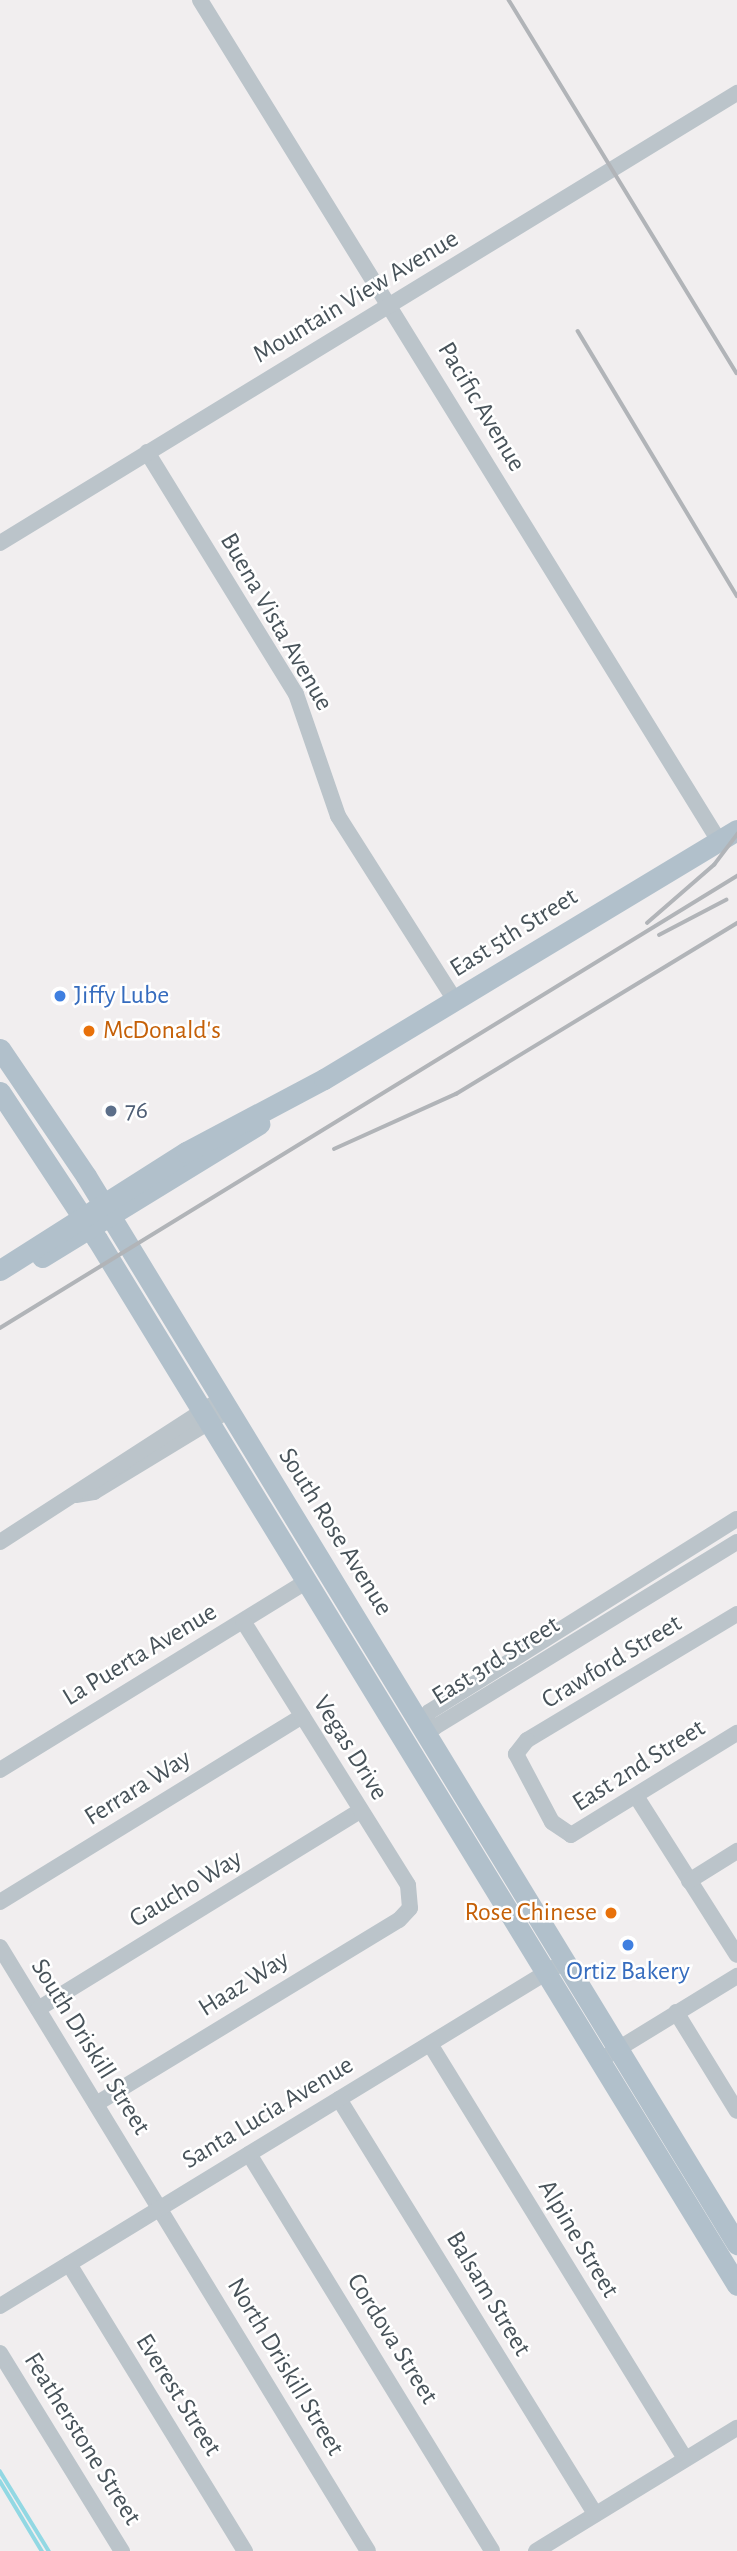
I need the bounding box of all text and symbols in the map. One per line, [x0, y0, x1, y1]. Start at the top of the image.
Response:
street label: Mountain View Avenue [248, 223, 464, 371]
street label: Pacific Avenue [430, 337, 532, 477]
street label: Buena Vista Avenue [213, 528, 339, 716]
street label: East 5th Street [445, 882, 583, 984]
place label: Jiffy Lube [74, 980, 169, 1012]
marker: Jiffy Lube [52, 988, 68, 1004]
place label: McDonald's [103, 1015, 221, 1047]
marker: McDonald's [81, 1023, 97, 1039]
place label: 76 [125, 1095, 148, 1127]
marker: 76 [103, 1103, 119, 1119]
street label: South Rose Avenue [271, 1442, 399, 1622]
street label: La Puerta Avenue [57, 1597, 223, 1713]
street label: Crawford Street [536, 1608, 688, 1716]
street label: East 3rd Street [427, 1610, 565, 1712]
street label: Vegas Drive [306, 1690, 394, 1806]
street label: East 2nd Street [567, 1713, 711, 1819]
street label: Ferrara Way [79, 1743, 197, 1833]
street label: Gaucho Way [124, 1843, 248, 1935]
place label: Rose Chinese [465, 1897, 597, 1929]
marker: Rose Chinese [603, 1905, 619, 1921]
marker: Ortiz Bakery [620, 1937, 636, 1953]
street label: Haaz Way [193, 1944, 295, 2024]
street label: South Driskill Street [23, 1953, 157, 2141]
place label: Ortiz Bakery [566, 1956, 690, 1988]
street label: Santa Lucia Avenue [177, 2050, 359, 2176]
street label: Alpine Street [531, 2174, 625, 2304]
street label: Balsam Street [439, 2226, 537, 2362]
street label: Cordova Street [340, 2268, 444, 2410]
street label: North Driskill Street [220, 2272, 350, 2462]
street label: Everest Street [128, 2328, 228, 2462]
street label: Featherstone Street [16, 2347, 148, 2531]

